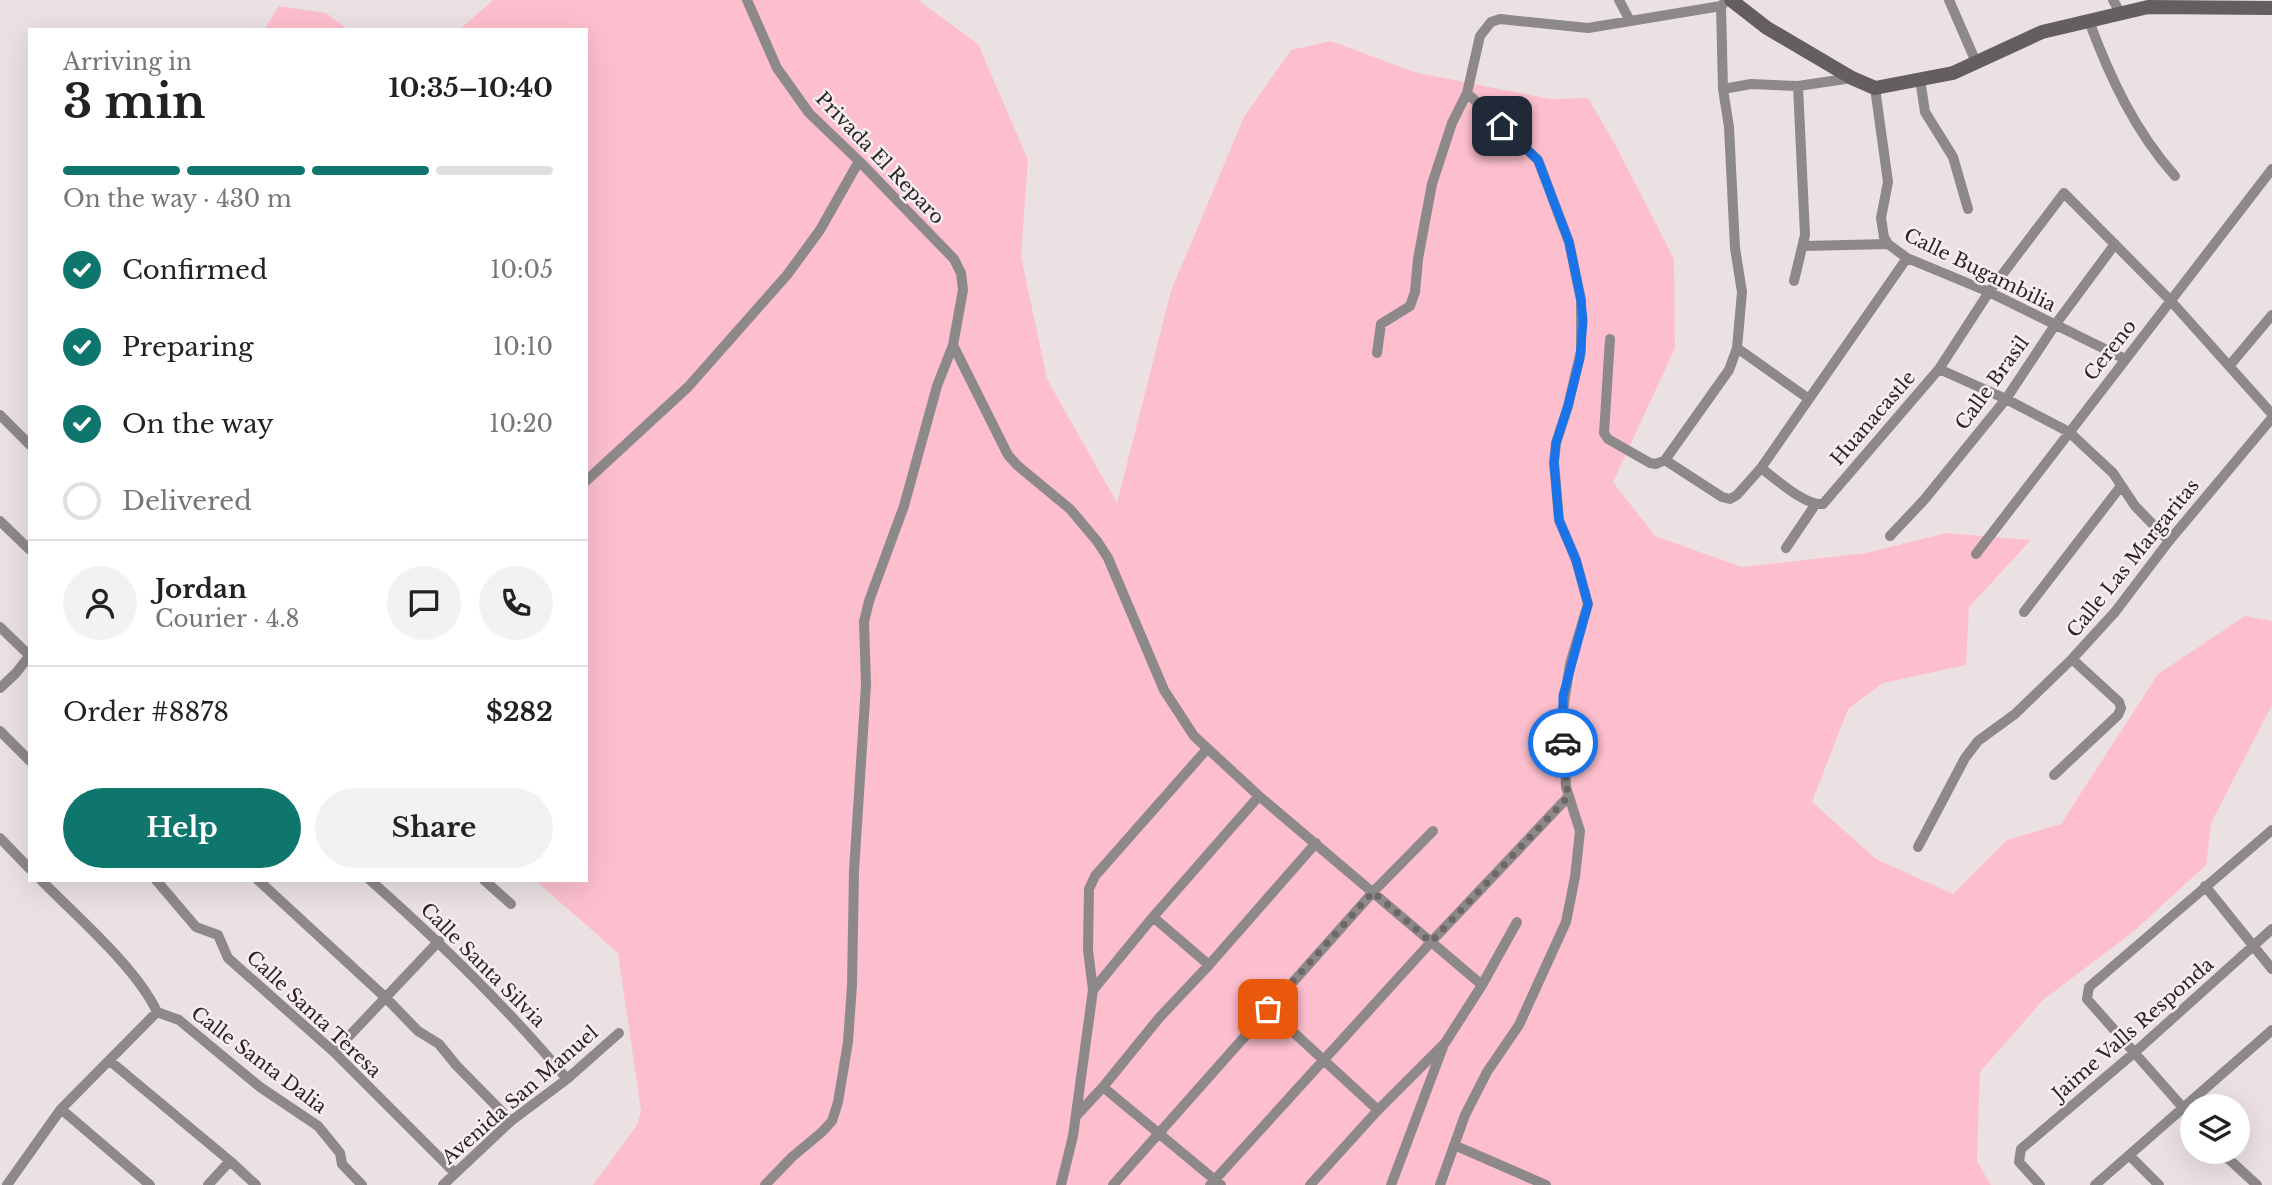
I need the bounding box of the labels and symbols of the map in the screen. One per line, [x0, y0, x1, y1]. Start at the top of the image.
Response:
street label: Privada El Reparo [811, 87, 949, 229]
pin [1472, 96, 1532, 156]
street label: Calle Bugambilia [1900, 223, 2060, 317]
street label: Cereno [2079, 315, 2141, 385]
street label: Calle Brasil [1950, 332, 2034, 434]
street label: Huanacastle [1826, 366, 1920, 470]
street label: Calle Las Margaritas [2062, 474, 2204, 642]
courier [1528, 708, 1598, 778]
street label: Calle Santa Silvia [416, 898, 550, 1032]
street label: Calle Santa Teresa [242, 946, 386, 1083]
street label: Jaime Valls Responda [2045, 952, 2219, 1107]
pin [1238, 979, 1298, 1039]
street label: Calle Santa Dalia [187, 1002, 332, 1119]
street label: Avenida San Manuel [437, 1021, 603, 1170]

